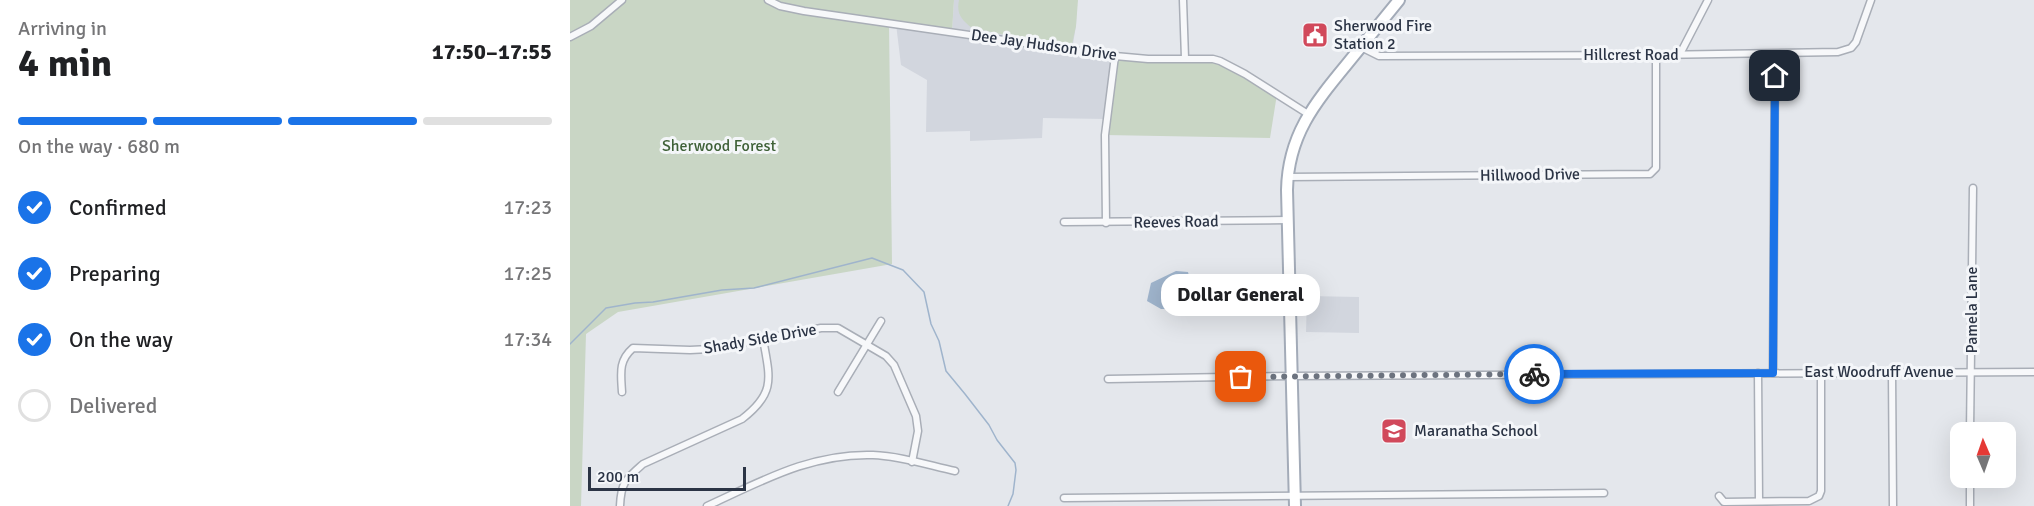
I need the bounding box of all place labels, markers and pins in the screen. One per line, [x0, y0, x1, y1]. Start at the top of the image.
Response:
place label: Sherwood Fire Station 2 [1334, 16, 1432, 54]
public building icon: Sherwood Fire Station 2 [1300, 20, 1330, 50]
pin [1749, 50, 1800, 101]
callout: Dollar General [1162, 275, 1320, 317]
pin [1215, 351, 1266, 402]
school or university icon: Maranatha School [1379, 416, 1409, 446]
place label: Maranatha School [1414, 421, 1538, 441]

